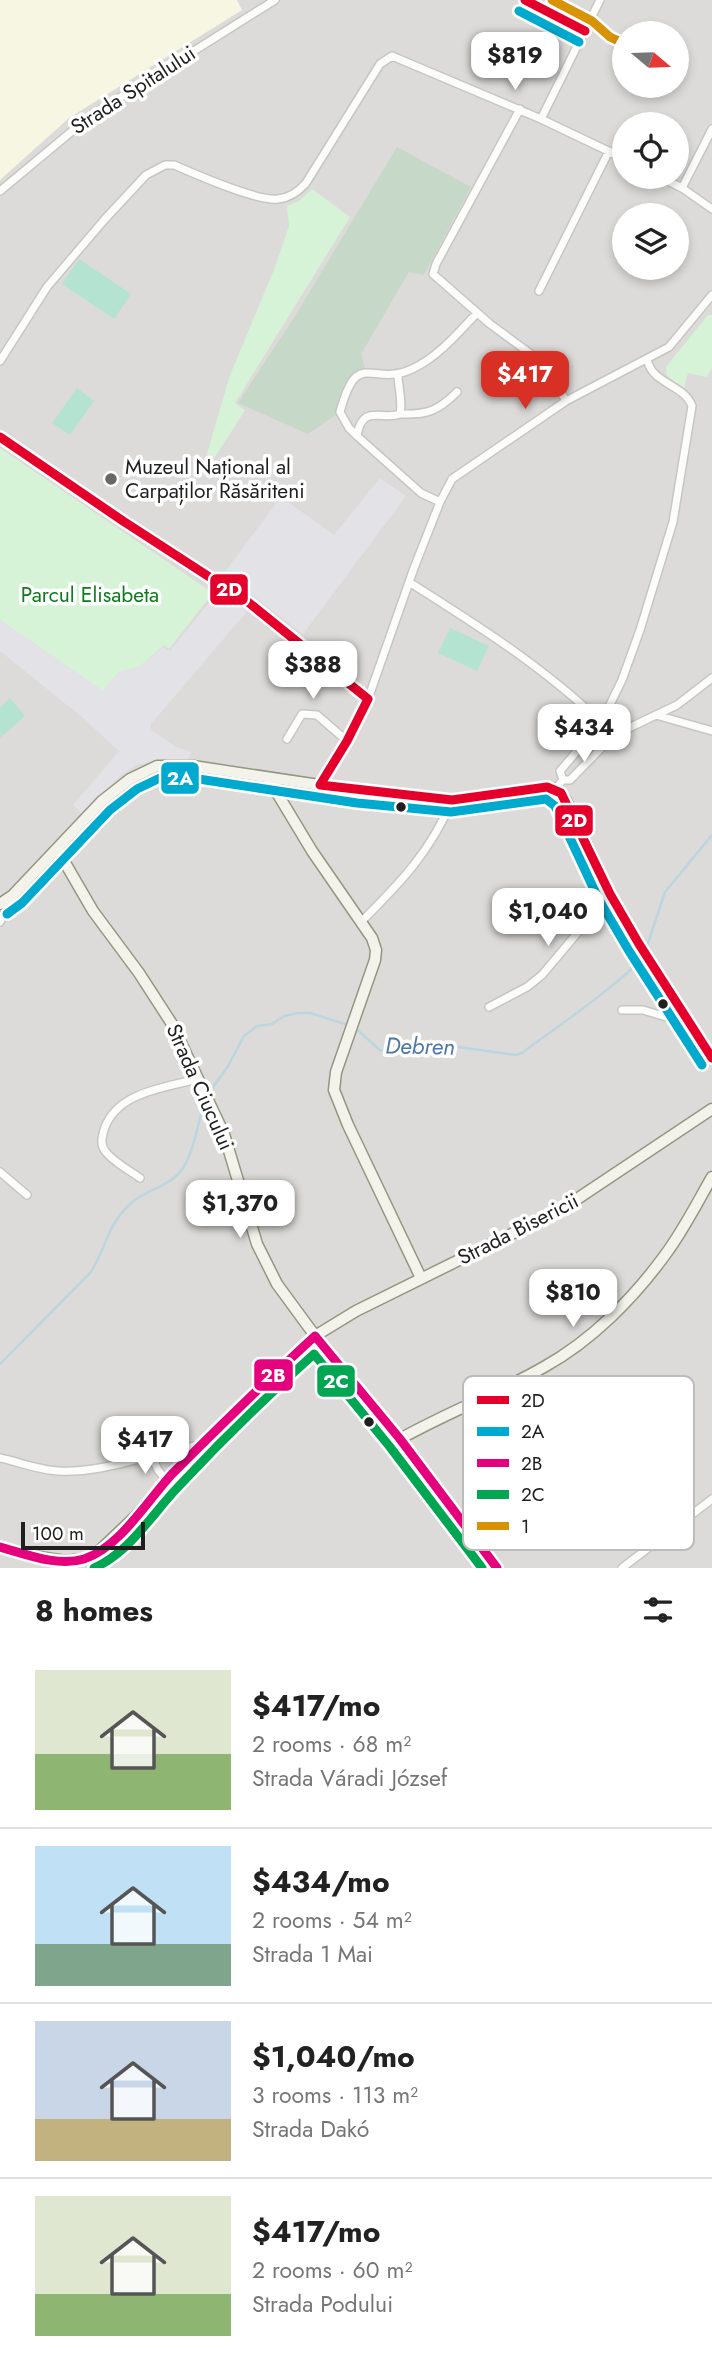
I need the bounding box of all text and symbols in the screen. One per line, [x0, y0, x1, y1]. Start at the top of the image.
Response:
north arrow [612, 21, 690, 98]
map controls [612, 21, 689, 280]
pin: $819 [474, 32, 556, 92]
street label: Strada Spitalului [65, 38, 201, 142]
text: $819 [487, 38, 543, 72]
button: locate [612, 112, 689, 189]
button: layers [612, 203, 689, 280]
pin: $417 [484, 352, 566, 411]
text: $417 [497, 357, 553, 391]
place label: Muzeul Național al Carpaților Răsăriteni [125, 452, 305, 506]
marker: Muzeul Național al Carpaților Răsăriteni [103, 471, 119, 487]
line badge: 2D [209, 573, 249, 606]
text: 2D [216, 576, 242, 603]
park label: Parcul Elisabeta [21, 580, 159, 610]
pin: $388 [272, 642, 354, 701]
text: $388 [284, 647, 342, 681]
pin: $434 [543, 704, 625, 764]
text: $434 [554, 710, 614, 744]
line badge: 2A [160, 761, 200, 795]
text: 2A [167, 765, 193, 792]
unlabelled marker [394, 800, 408, 814]
line badge: 2D [554, 804, 594, 837]
text: 2D [561, 807, 587, 834]
pin: $1,040 [491, 888, 605, 948]
text: $1,040 [508, 894, 588, 928]
unlabelled marker [656, 997, 670, 1011]
street label: Strada Ciucului [159, 1019, 241, 1155]
water label: Debren [385, 1028, 455, 1064]
pin: $1,370 [183, 1180, 297, 1240]
text: $1,370 [202, 1186, 278, 1220]
street label: Strada Bisericii [452, 1186, 584, 1272]
pin: $810 [532, 1270, 614, 1329]
text: $810 [545, 1275, 601, 1309]
line badge: 2B [253, 1358, 294, 1392]
text: 2B [260, 1362, 286, 1389]
line badge: 2C [316, 1364, 356, 1398]
text: 2C [323, 1368, 349, 1395]
legend [463, 1376, 694, 1550]
text: 2D [521, 1387, 545, 1414]
unlabelled marker [362, 1415, 376, 1429]
pin: $417 [104, 1416, 186, 1476]
text: 2A [521, 1418, 545, 1445]
text: $417 [117, 1422, 173, 1456]
text: 2B [521, 1450, 542, 1477]
text: 2C [521, 1481, 545, 1508]
text: 1 [521, 1513, 530, 1540]
scale bar [21, 1519, 145, 1551]
text: 100 m [32, 1520, 84, 1547]
text: 8 homes [35, 1589, 153, 1632]
icon: filters [639, 1591, 677, 1629]
text: $417/mo [252, 1684, 380, 1727]
icon: home [91, 1698, 175, 1782]
text: 2 rooms · 68 m² [252, 1727, 411, 1761]
text: Strada Váradi József [252, 1761, 447, 1795]
text: $434/mo [252, 1860, 390, 1903]
icon: home [91, 1874, 175, 1958]
text: 2 rooms · 54 m² [252, 1903, 412, 1937]
text: Strada 1 Mai [252, 1937, 373, 1971]
text: $1,040/mo [252, 2035, 415, 2078]
icon: home [91, 2049, 175, 2133]
text: 3 rooms · 113 m² [252, 2078, 418, 2112]
text: Strada Dakó [252, 2112, 369, 2146]
text: $417/mo [252, 2210, 380, 2253]
icon: home [91, 2224, 175, 2308]
text: 2 rooms · 60 m² [252, 2253, 412, 2287]
text: Strada Podului [252, 2287, 393, 2321]

